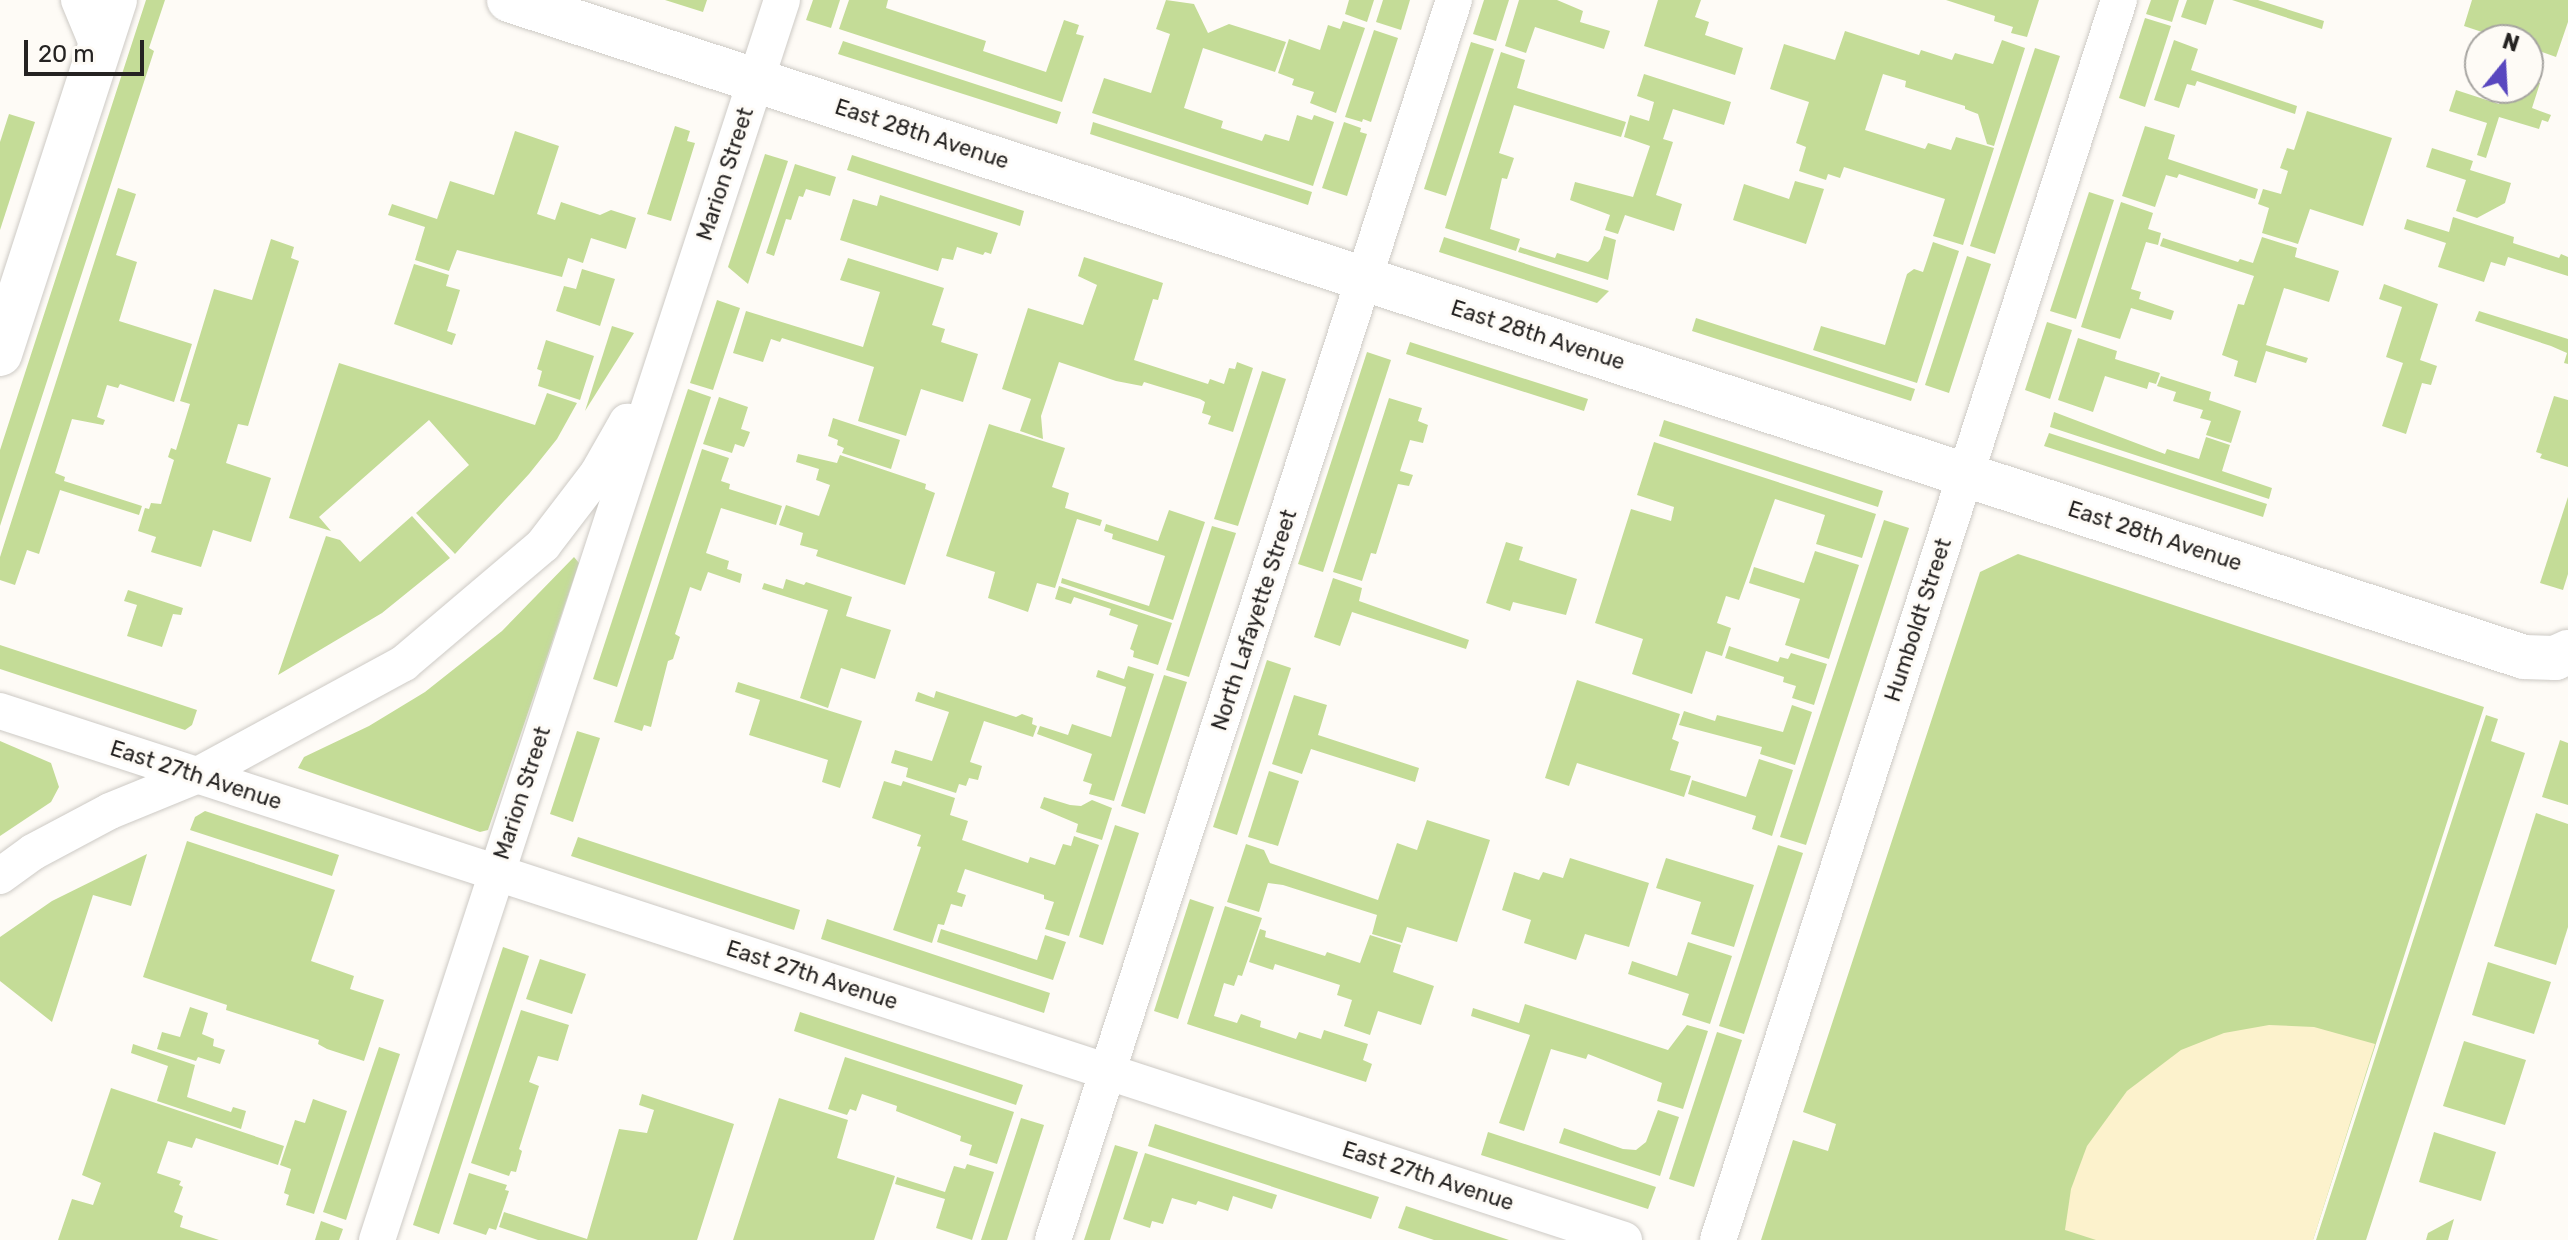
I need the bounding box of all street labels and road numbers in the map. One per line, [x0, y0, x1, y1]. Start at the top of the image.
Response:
street label: East 28th Avenue [831, 93, 1013, 175]
street label: Marion Street [691, 104, 759, 244]
street label: East 28th Avenue [1447, 294, 1629, 376]
street label: East 28th Avenue [2064, 495, 2246, 577]
street label: North Lafayette Street [1206, 506, 1302, 734]
street label: Humboldt Street [1879, 535, 1957, 705]
street label: Marion Street [488, 723, 556, 863]
street label: East 27th Avenue [107, 735, 285, 815]
street label: East 27th Avenue [723, 935, 901, 1015]
street label: East 27th Avenue [1339, 1136, 1517, 1216]

